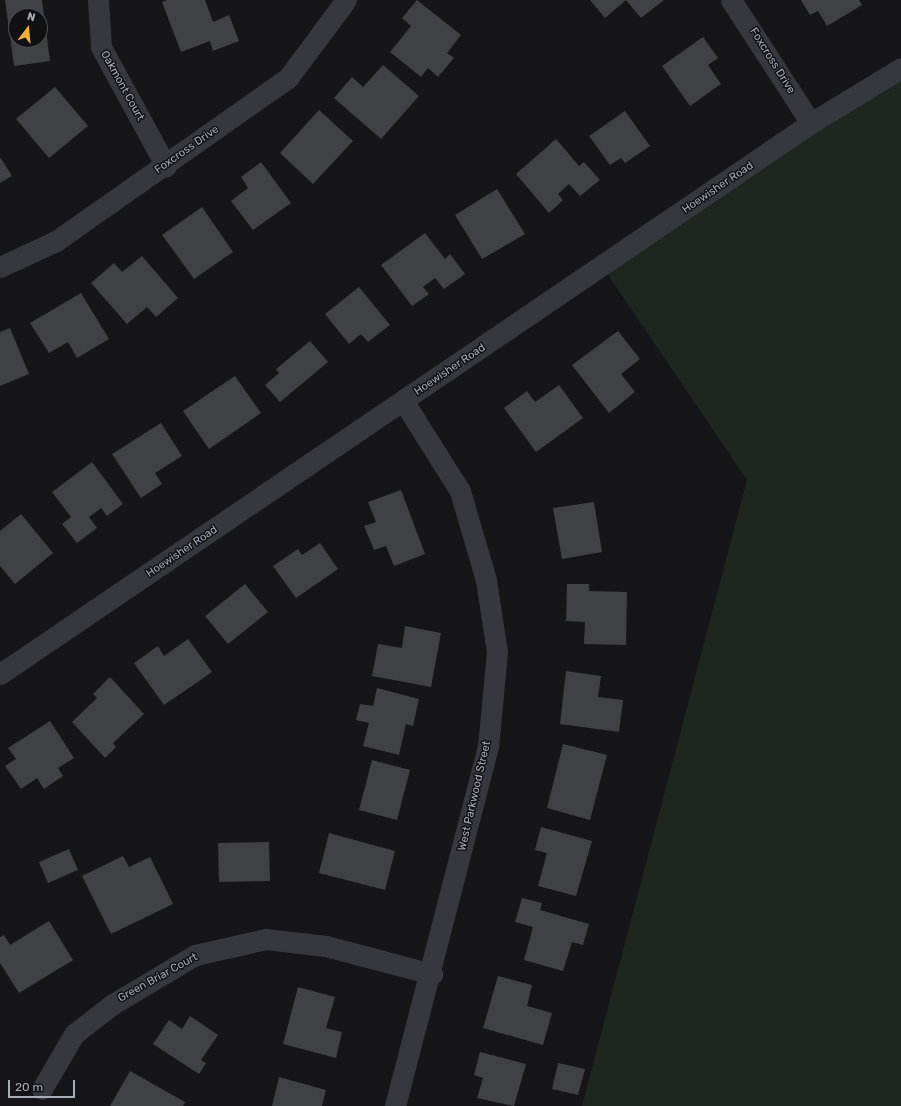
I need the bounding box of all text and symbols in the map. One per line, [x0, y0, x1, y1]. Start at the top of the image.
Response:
north arrow [8, 8, 48, 48]
text: N [26, 10, 37, 24]
street label: Foxcross Drive [747, 26, 797, 96]
street label: Oakmont Court [97, 49, 147, 123]
street label: Foxcross Drive [152, 123, 222, 177]
street label: Hoewisher Road [680, 159, 756, 217]
street label: Hoewisher Road [412, 341, 488, 399]
street label: Hoewisher Road [144, 523, 220, 581]
street label: West Parkwood Street [456, 740, 494, 852]
street label: Green Briar Court [116, 951, 200, 1005]
scale bar [10, 1072, 77, 1098]
text: 20 m [15, 1080, 43, 1094]

